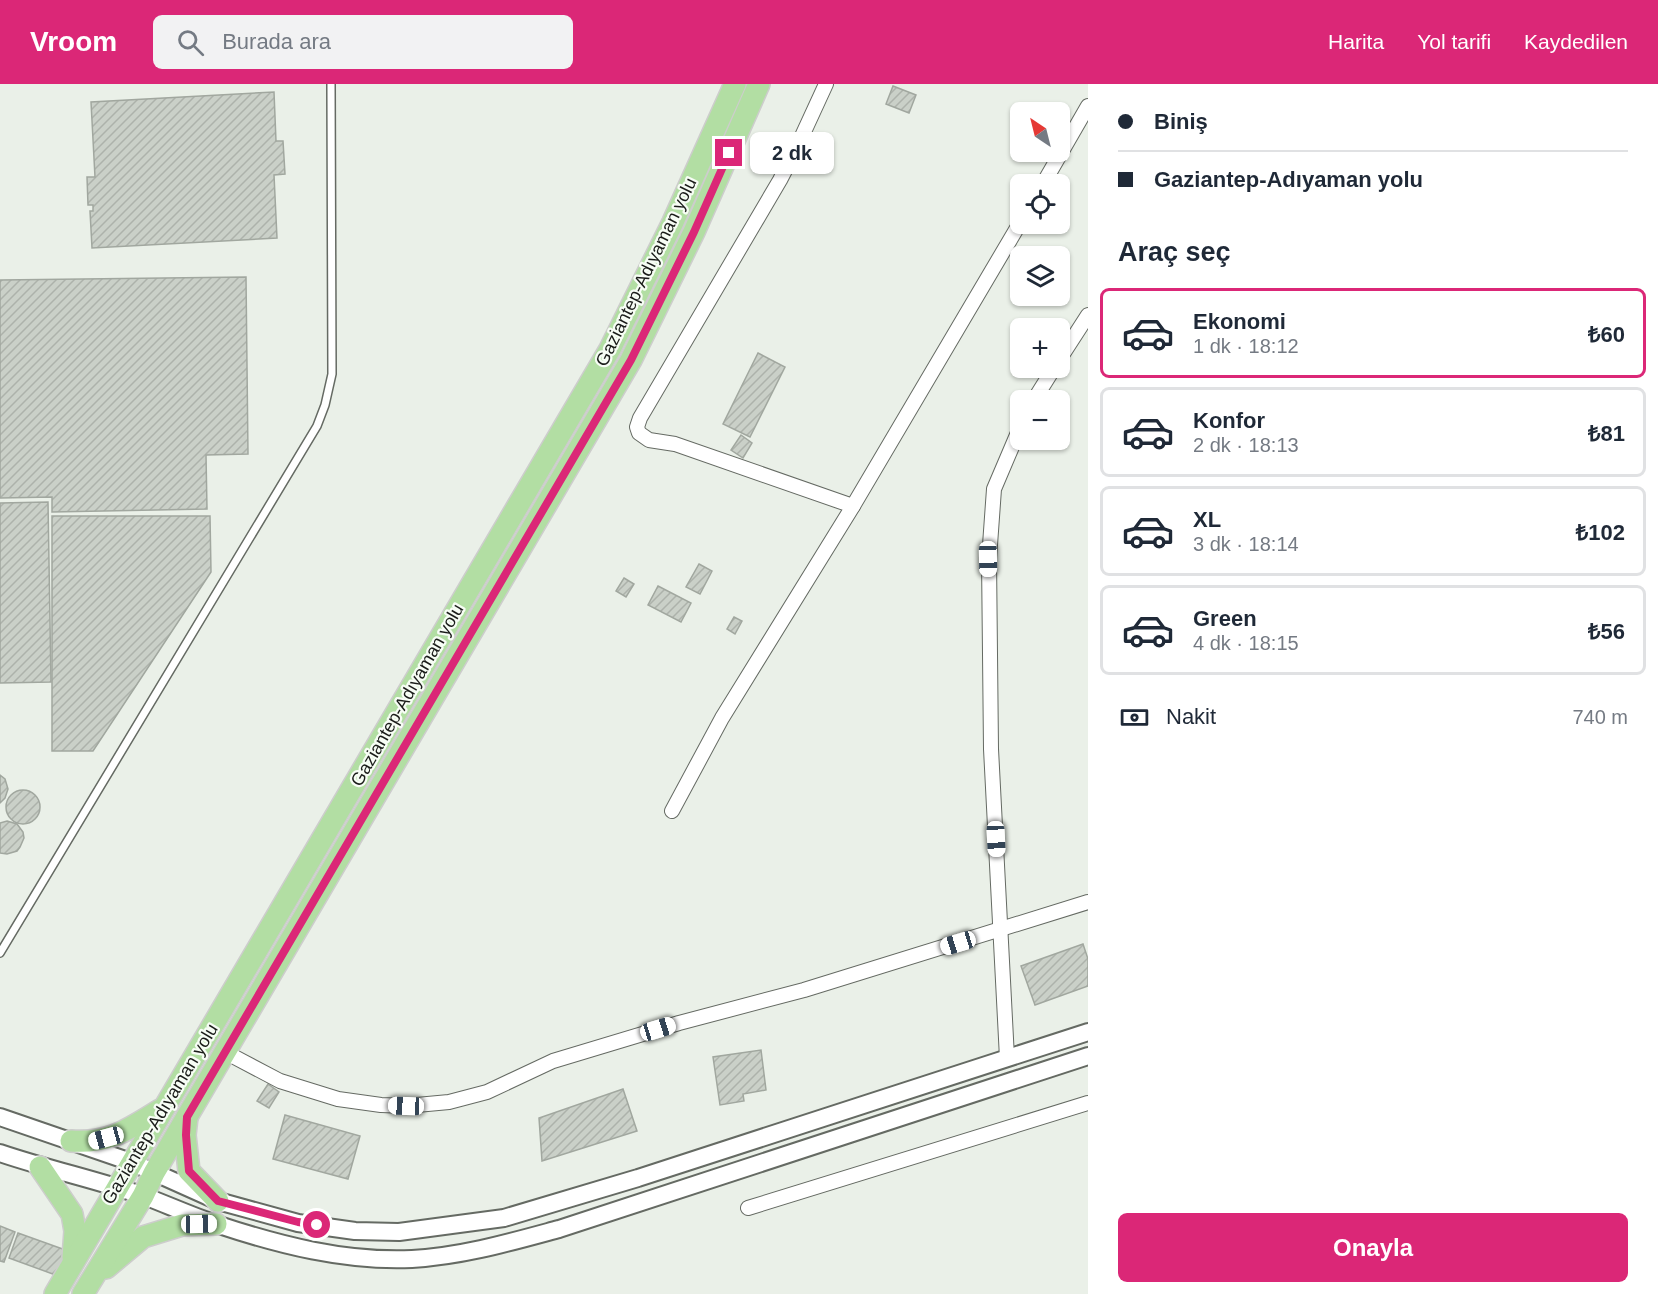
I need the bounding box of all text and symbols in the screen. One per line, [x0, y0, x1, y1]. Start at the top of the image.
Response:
search box [153, 15, 573, 69]
text: Vroom [30, 26, 117, 57]
icon: search [174, 26, 207, 59]
text: Burada ara [222, 29, 331, 54]
text: Harita [1328, 30, 1384, 53]
text: Yol tarifi [1417, 30, 1491, 53]
text: Kaydedilen [1524, 30, 1628, 53]
north arrow [1010, 102, 1070, 162]
map controls [1010, 102, 1070, 450]
text: Biniş [1154, 109, 1208, 134]
callout: 2 dk [750, 132, 834, 174]
route end [715, 139, 742, 166]
text: 2 dk [772, 142, 812, 164]
text: Gaziantep-Adıyaman yolu [1154, 167, 1423, 192]
button: locate [1010, 174, 1070, 234]
street label: Gaziantep-Adıyaman yolu [592, 175, 700, 369]
text: Araç seç [1118, 237, 1231, 267]
button: layers [1010, 246, 1070, 306]
icon: car [1121, 306, 1175, 360]
text: Ekonomi [1193, 309, 1286, 334]
button: + [1010, 318, 1070, 378]
text: ₺60 [1588, 322, 1625, 347]
text: 1 dk · 18:12 [1193, 335, 1299, 357]
button: − [1010, 390, 1070, 450]
icon: car [1121, 405, 1175, 459]
text: Konfor [1193, 408, 1265, 433]
text: ₺81 [1588, 421, 1625, 446]
text: 2 dk · 18:13 [1193, 434, 1299, 456]
icon: car [1121, 504, 1175, 558]
text: XL [1193, 507, 1221, 532]
text: ₺102 [1576, 520, 1625, 545]
text: 3 dk · 18:14 [1193, 533, 1299, 555]
car [979, 541, 997, 577]
street label: Gaziantep-Adıyaman yolu [347, 600, 467, 790]
icon: car [1121, 603, 1175, 657]
text: Green [1193, 606, 1257, 631]
text: ₺56 [1588, 619, 1625, 644]
text: 4 dk · 18:15 [1193, 632, 1299, 654]
icon: cash [1118, 701, 1151, 734]
text: Nakit [1166, 704, 1216, 729]
text: 740 m [1572, 706, 1628, 728]
car [986, 821, 1006, 857]
car [938, 929, 978, 957]
car [638, 1015, 678, 1043]
street label: Gaziantep-Adıyaman yolu [98, 1020, 222, 1208]
car [388, 1096, 424, 1116]
car [86, 1125, 126, 1151]
route start [303, 1211, 330, 1238]
button: Onayla [1118, 1213, 1628, 1282]
car [181, 1215, 217, 1233]

